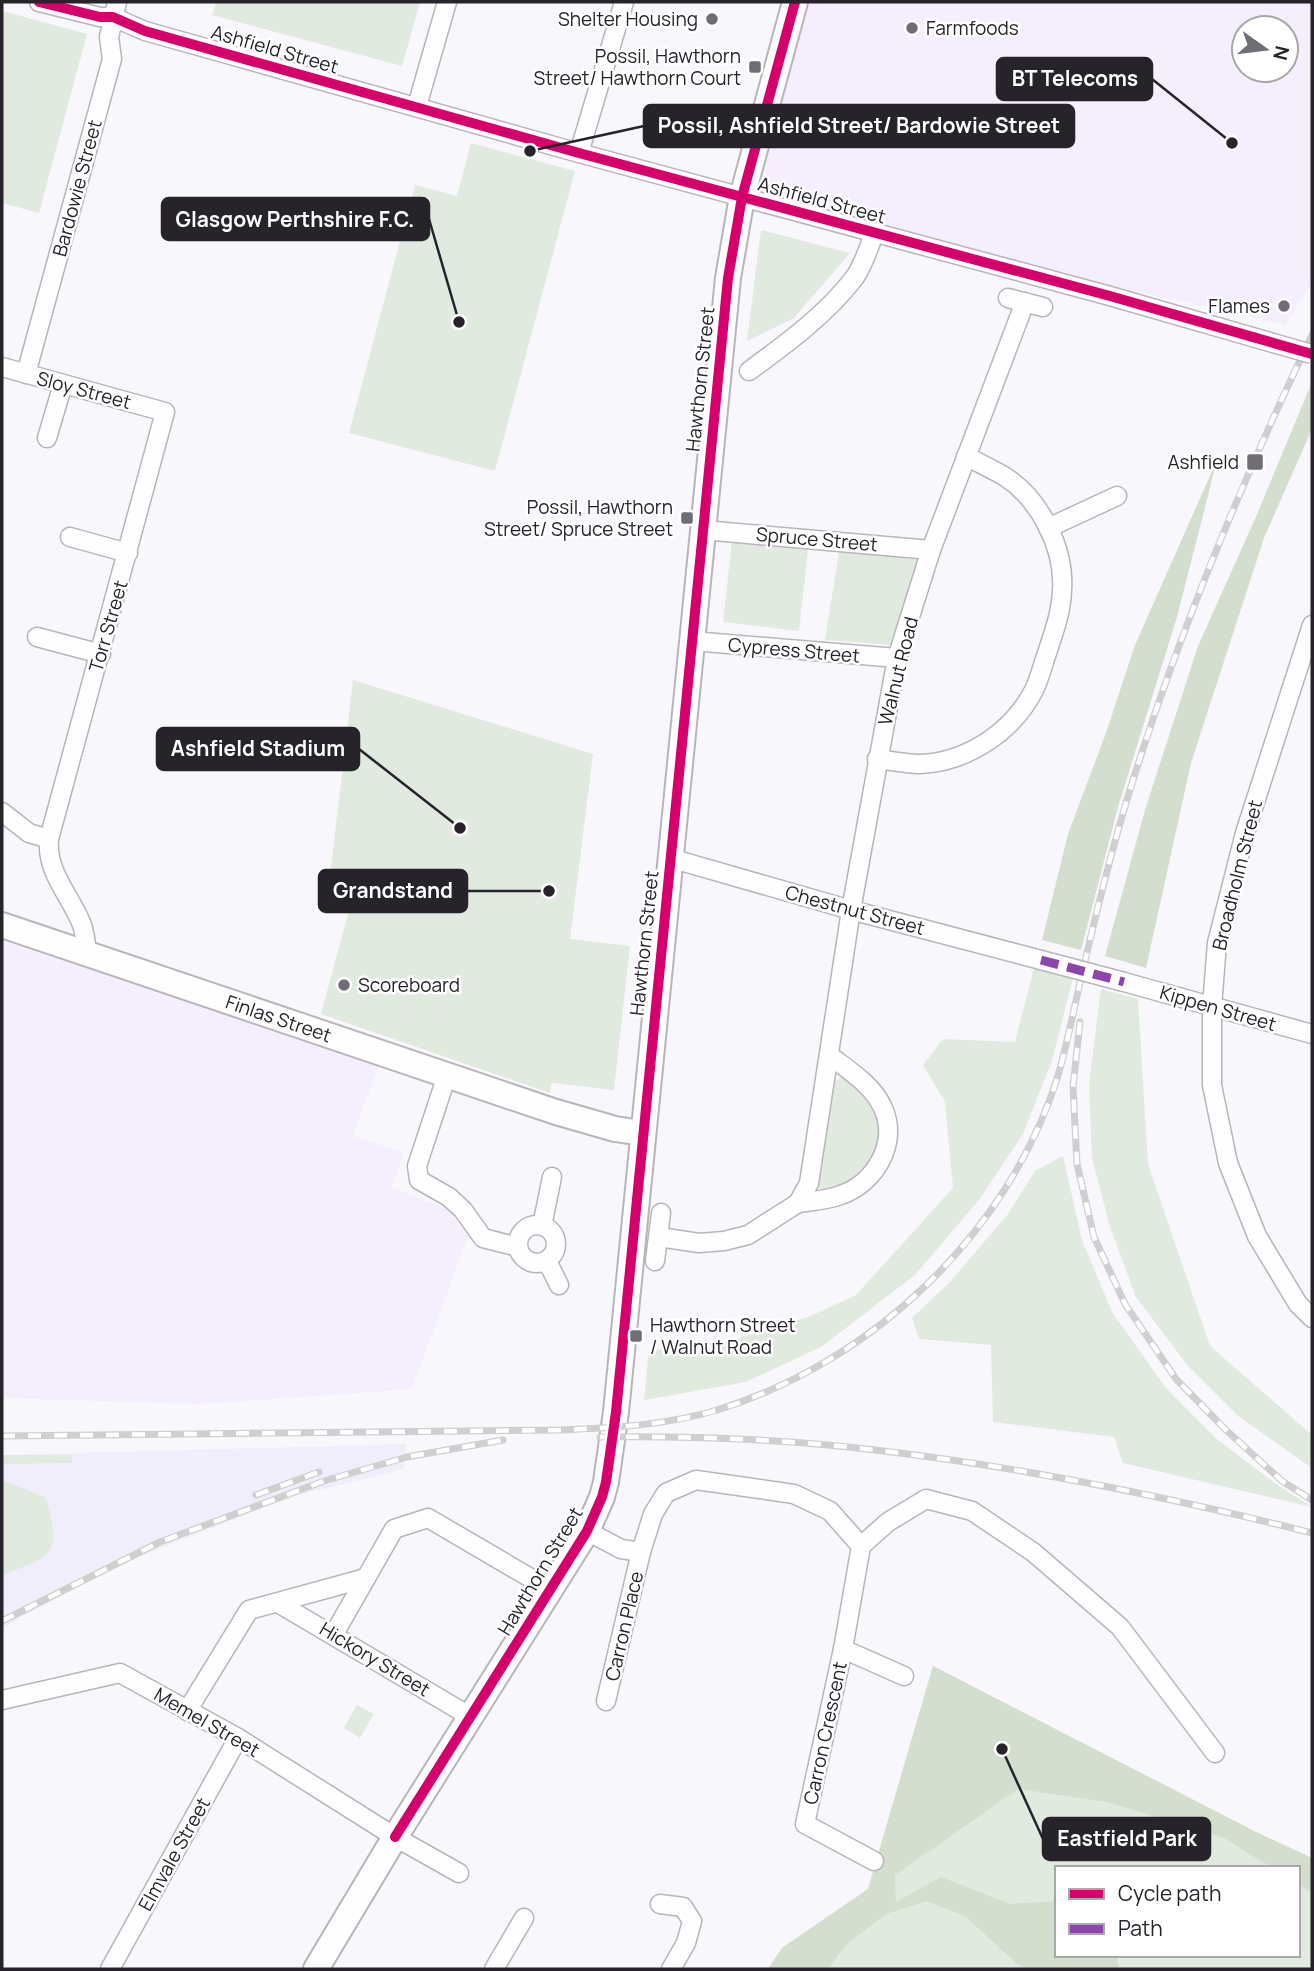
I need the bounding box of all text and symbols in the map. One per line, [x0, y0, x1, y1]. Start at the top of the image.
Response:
place label: Shelter Housing [558, 6, 698, 32]
marker: Shelter Housing [704, 11, 720, 27]
north arrow [1230, 14, 1300, 84]
place label: Farmfoods [926, 15, 1019, 41]
street label: Ashfield Street [208, 18, 342, 80]
marker: Farmfoods [904, 20, 920, 36]
place label: Possil, Hawthorn Street/ Hawthorn Court [534, 43, 741, 91]
text: N [1267, 43, 1296, 63]
callout: BT Telecoms [997, 58, 1152, 100]
marker: Possil, Hawthorn Street/ Hawthorn Court [747, 59, 763, 75]
text: BT Telecoms [1012, 64, 1138, 92]
callout: Possil, Ashfield Street/ Bardowie Street [644, 105, 1074, 147]
text: Possil, Ashfield Street/ Bardowie Street [658, 111, 1060, 139]
street label: Bardowie Street [46, 117, 108, 259]
street label: Ashfield Street [755, 170, 889, 230]
callout: Glasgow Perthshire F.C. [162, 198, 429, 240]
text: Glasgow Perthshire F.C. [176, 205, 414, 233]
place label: Flames [1208, 293, 1270, 319]
marker: Flames [1276, 298, 1292, 314]
street label: Hawthorn Street [679, 305, 721, 453]
street label: Sloy Street [34, 365, 134, 415]
place label: Ashfield [1167, 449, 1239, 475]
marker: Ashfield [1245, 452, 1265, 472]
place label: Possil, Hawthorn Street/ Spruce Street [484, 494, 673, 542]
marker: Possil, Hawthorn Street/ Spruce Street [679, 510, 695, 526]
street label: Spruce Street [755, 521, 879, 557]
street label: Torr Street [82, 577, 134, 675]
street label: Walnut Road [872, 614, 924, 728]
street label: Cypress Street [727, 631, 861, 669]
callout: Ashfield Stadium [157, 728, 359, 770]
text: Ashfield Stadium [171, 734, 345, 762]
street label: Broadholm Street [1206, 797, 1268, 953]
street label: Hawthorn Street [623, 869, 665, 1017]
callout: Grandstand [319, 870, 467, 912]
text: Grandstand [333, 876, 453, 904]
street label: Chestnut Street [782, 879, 928, 941]
place label: Scoreboard [358, 972, 460, 998]
marker: Scoreboard [336, 977, 352, 993]
street label: Kippen Street [1157, 979, 1279, 1037]
street label: Finlas Street [222, 988, 335, 1048]
place label: Hawthorn Street / Walnut Road [650, 1312, 796, 1360]
marker: Hawthorn Street / Walnut Road [628, 1328, 644, 1344]
street label: Hawthorn Street [491, 1502, 589, 1640]
street label: Carron Place [599, 1569, 649, 1683]
street label: Hickory Street [315, 1616, 435, 1702]
street label: Carron Crescent [797, 1659, 853, 1807]
street label: Memel Street [149, 1681, 265, 1763]
street label: Elmvale Street [132, 1793, 216, 1915]
callout: Eastfield Park [1043, 1818, 1210, 1860]
text: Eastfield Park [1057, 1824, 1197, 1852]
legend [1055, 1866, 1300, 1957]
text: Cycle path [1118, 1879, 1221, 1907]
text: Path [1118, 1914, 1163, 1942]

